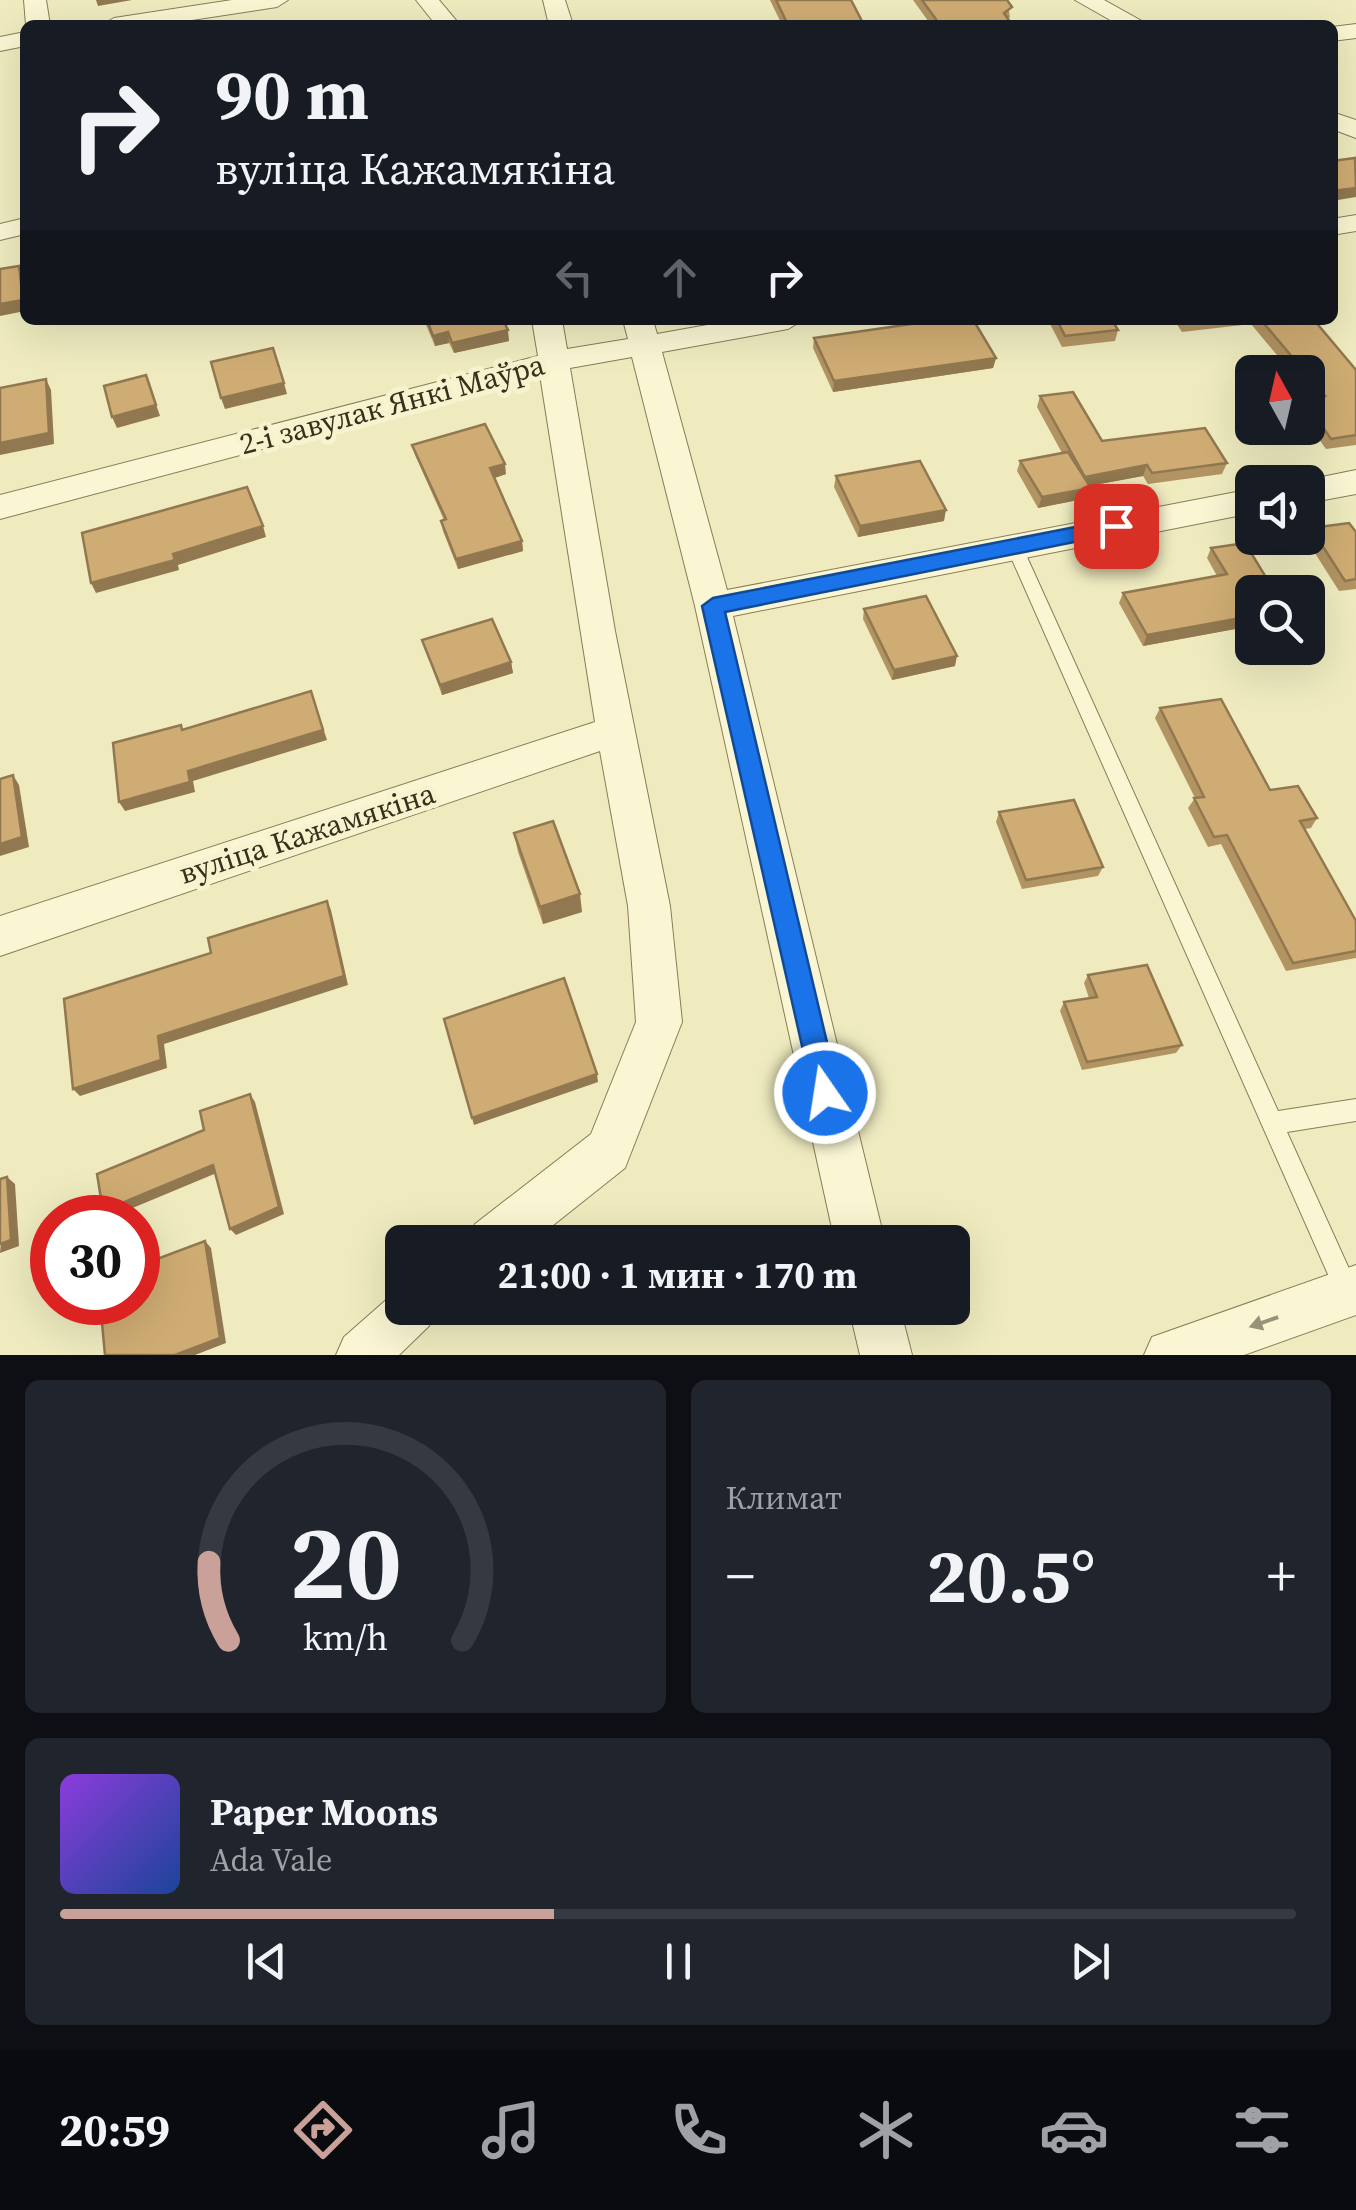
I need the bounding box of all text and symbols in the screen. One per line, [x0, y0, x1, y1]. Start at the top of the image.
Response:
text: 90 m [215, 46, 369, 142]
icon: right [50, 60, 180, 190]
text: вуліца Кажамякіна [215, 137, 615, 199]
icon: left [547, 250, 602, 305]
icon: ahead [652, 250, 707, 305]
icon: right [757, 250, 812, 305]
street label: 2-і завулак Янкі Маўра [235, 343, 550, 464]
north arrow [1235, 355, 1325, 445]
map controls [1235, 355, 1325, 665]
button: sound [1235, 465, 1325, 555]
pin [1074, 484, 1159, 569]
icon: arrive [1089, 499, 1144, 554]
button: search [1235, 575, 1325, 665]
street label: вуліца Кажамякіна [174, 772, 441, 894]
position arrow [773, 1041, 877, 1145]
speed limit sign: 30 [30, 1195, 160, 1325]
text: 21:00 · 1 мин · 170 m [498, 1249, 857, 1301]
one-way arrow [1248, 1315, 1278, 1330]
text: Климат [726, 1476, 842, 1520]
text: 20 [289, 1490, 402, 1633]
text: 20.5° [926, 1524, 1095, 1627]
text: − [726, 1538, 755, 1613]
text: + [1267, 1538, 1296, 1613]
text: km/h [303, 1613, 388, 1662]
text: Paper Moons [210, 1786, 438, 1838]
text: Ada Vale [210, 1838, 332, 1882]
icon: previous [239, 1934, 294, 1989]
icon: pause [651, 1934, 706, 1989]
icon: next [1063, 1934, 1118, 1989]
icon: directions [288, 2095, 358, 2165]
icon: music [476, 2095, 546, 2165]
icon: phone [664, 2095, 734, 2165]
icon: climate [851, 2095, 921, 2165]
icon: car [1039, 2095, 1109, 2165]
icon: filters [1227, 2095, 1297, 2165]
text: 20:59 [59, 2099, 170, 2161]

